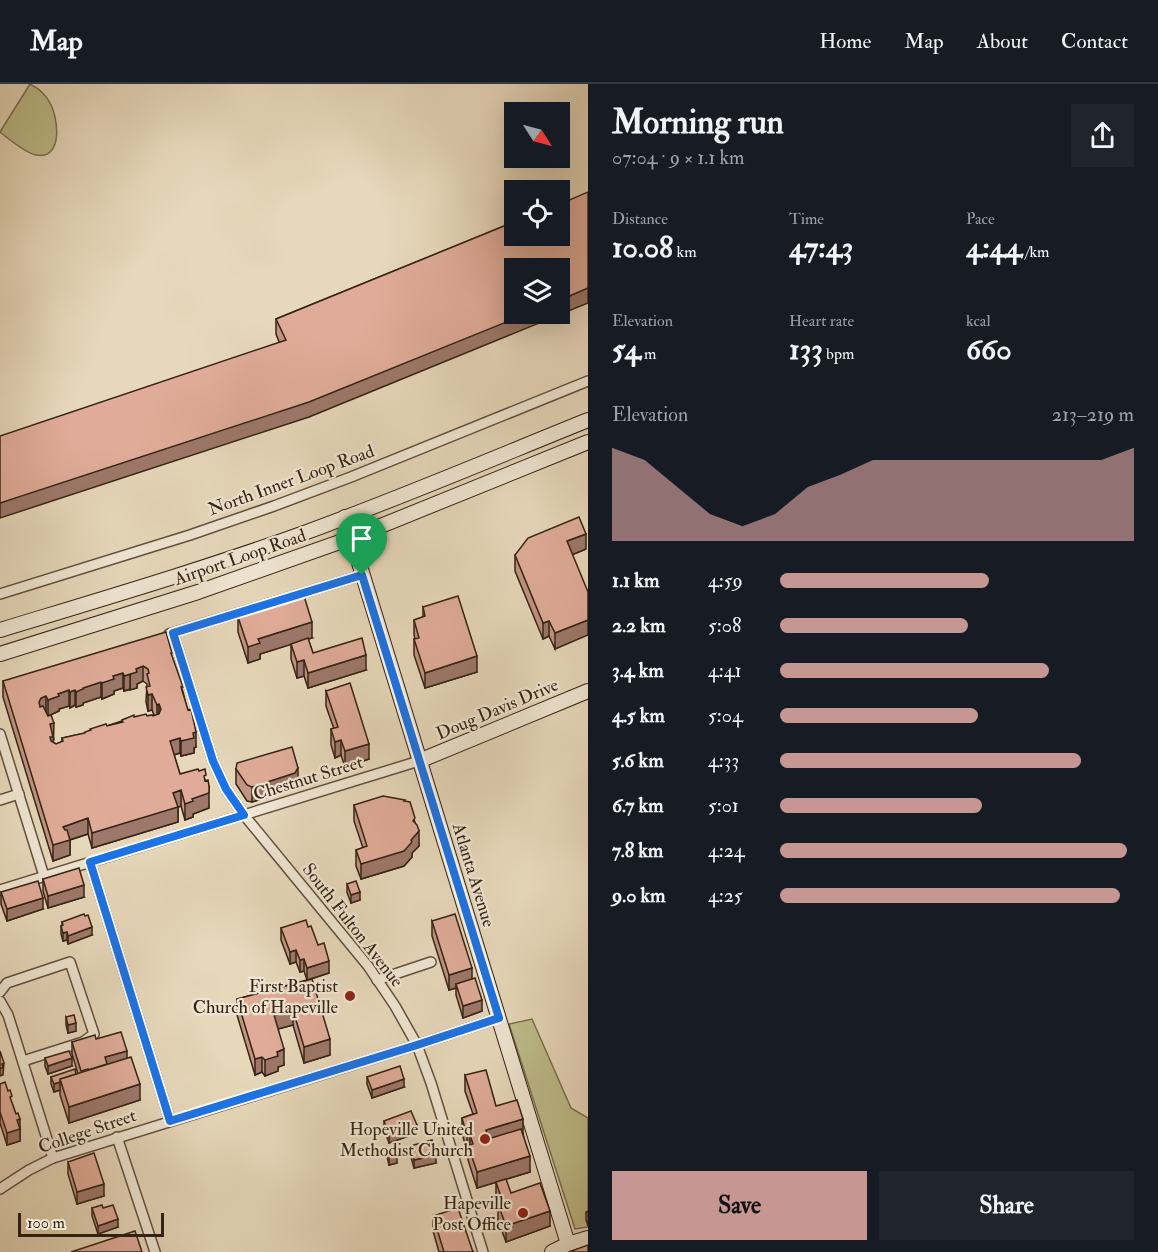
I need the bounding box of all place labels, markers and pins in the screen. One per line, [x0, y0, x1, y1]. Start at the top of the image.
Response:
pin [336, 513, 387, 575]
place label: First Baptist Church of Hapeville [193, 975, 338, 1019]
marker: First Baptist Church of Hapeville [343, 989, 357, 1003]
place label: Hopeville United Methodist Church [340, 1118, 474, 1162]
marker: Hopeville United Methodist Church [478, 1132, 492, 1146]
place label: Hapeville Post Office [433, 1192, 511, 1236]
marker: Hapeville Post Office [516, 1206, 530, 1220]

